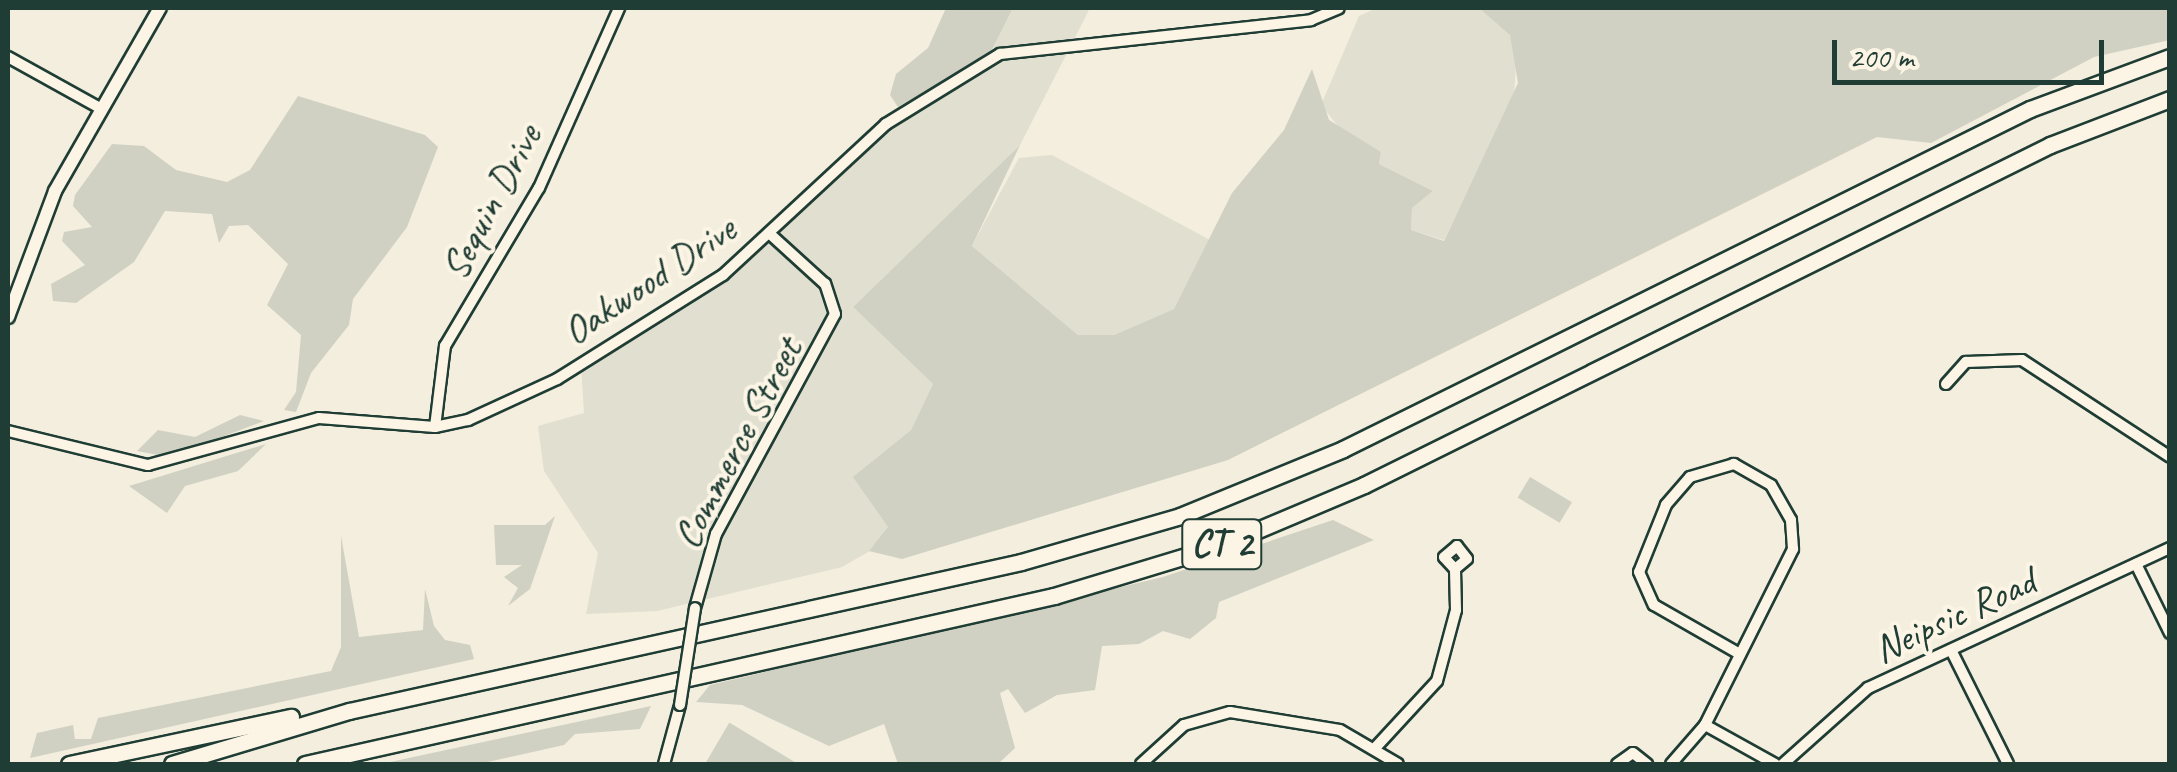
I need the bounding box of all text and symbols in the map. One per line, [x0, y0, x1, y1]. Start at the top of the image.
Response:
scale bar [1837, 20, 2110, 82]
text: 200 m [1849, 38, 1914, 76]
street label: Sequin Drive [430, 116, 552, 288]
street label: Oakwood Drive [553, 205, 745, 355]
street label: Commerce Street [662, 330, 812, 556]
road number: CT 2 [1180, 511, 1264, 577]
street label: Neipsic Road [1866, 557, 2042, 673]

